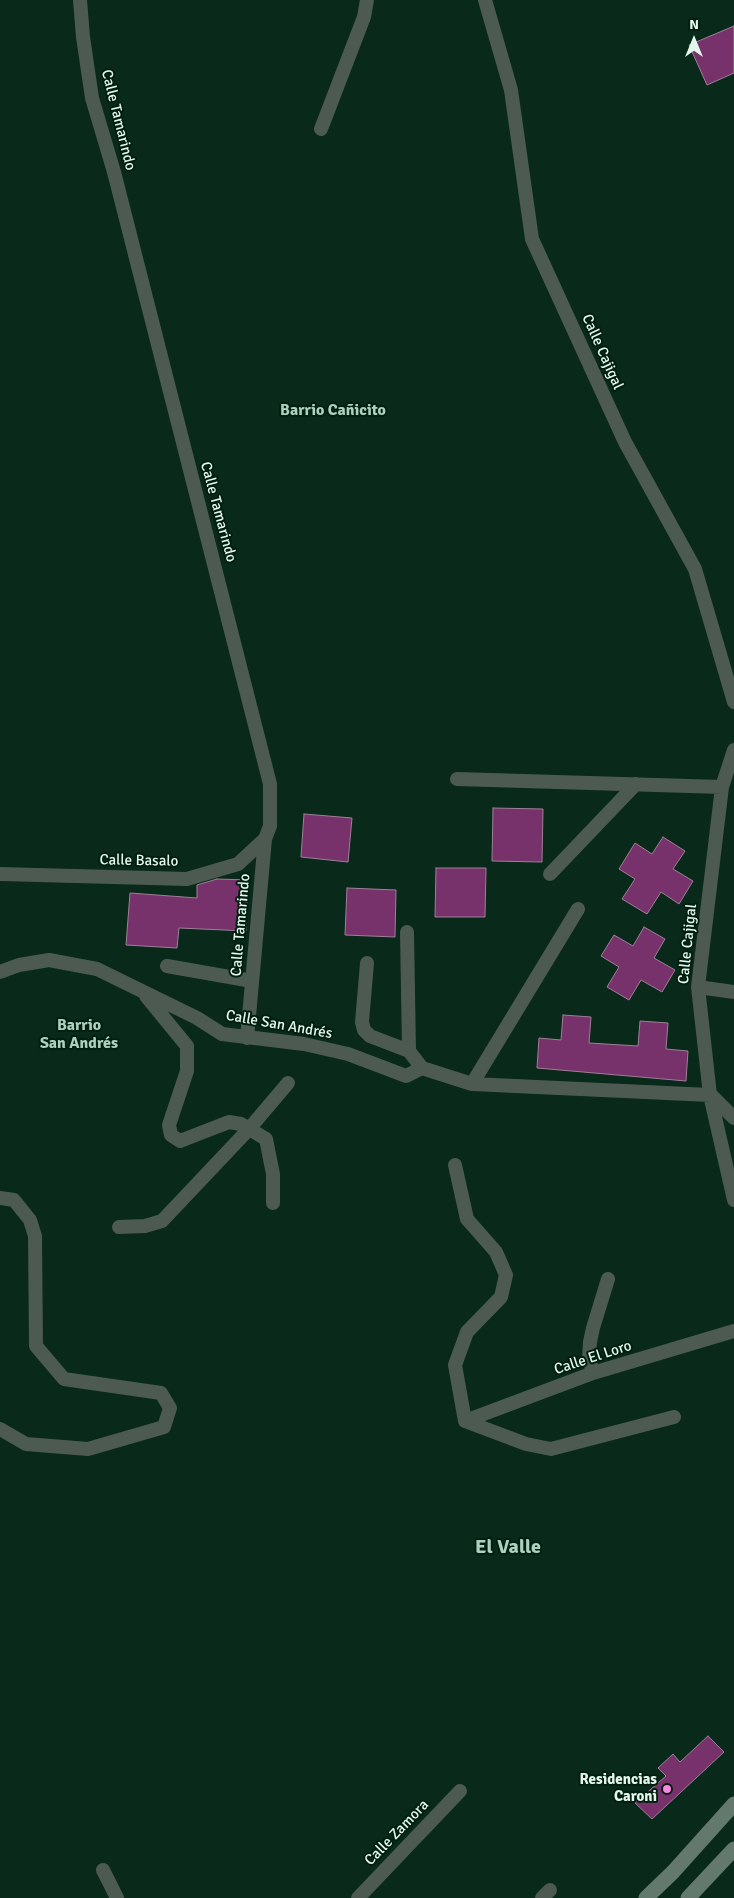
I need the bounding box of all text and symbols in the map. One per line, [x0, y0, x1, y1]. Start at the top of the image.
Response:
north arrow [669, 15, 719, 65]
text: N [689, 16, 699, 33]
street label: Calle Tamarindo [97, 68, 139, 172]
street label: Calle Cajigal [577, 312, 627, 392]
district label: Barrio Cañicito [280, 401, 386, 421]
street label: Calle Tamarindo [196, 460, 240, 564]
street label: Calle Basalo [99, 851, 179, 871]
street label: Calle Tamarindo [228, 873, 254, 977]
street label: Calle Cajigal [675, 903, 701, 985]
street label: Calle San Andrés [224, 1007, 334, 1043]
district label: Barrio San Andrés [40, 1016, 118, 1054]
street label: Calle El Loro [552, 1337, 634, 1379]
district label: El Valle [475, 1536, 541, 1560]
place label: Residencias Caroni [580, 1771, 657, 1806]
marker: Residencias Caroni [661, 1783, 673, 1795]
street label: Calle Zamora [361, 1796, 433, 1870]

